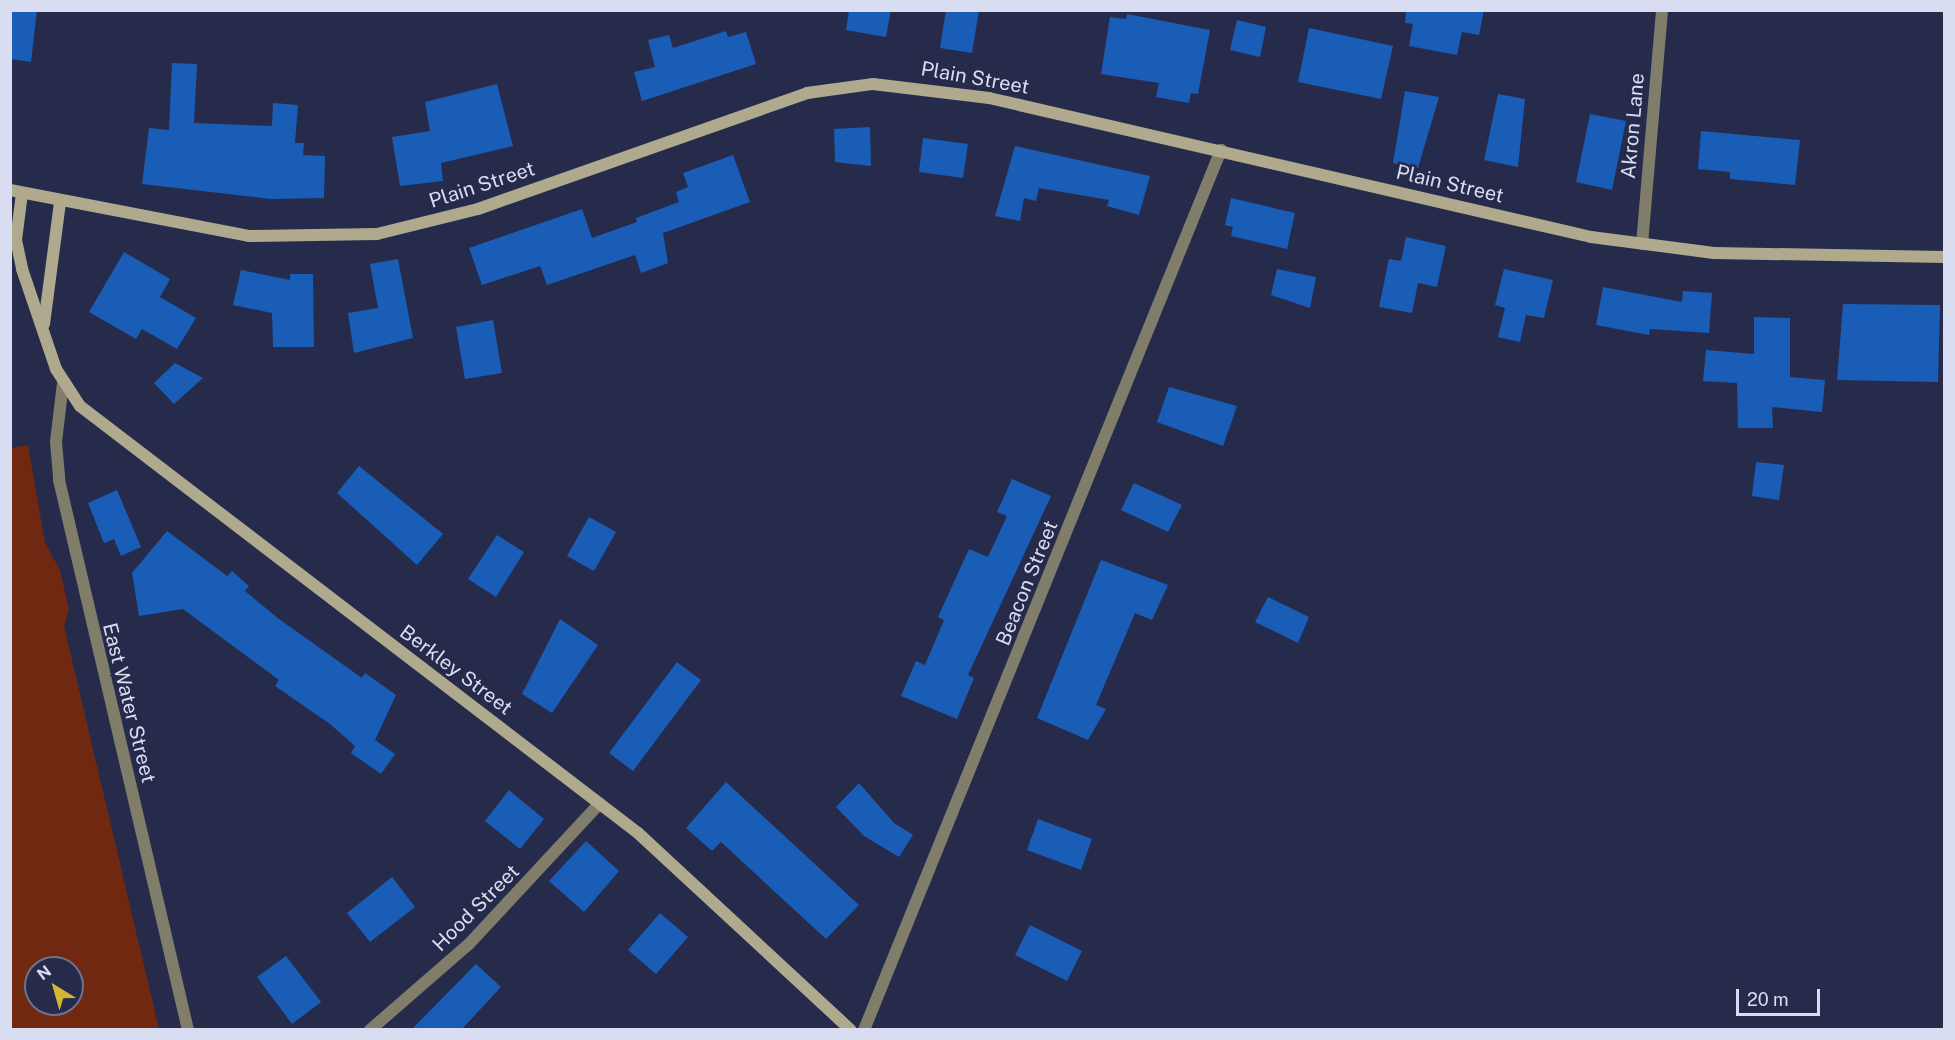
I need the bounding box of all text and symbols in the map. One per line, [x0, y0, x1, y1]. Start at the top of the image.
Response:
street label: Plain Street [919, 57, 1031, 99]
street label: Akron Lane [1616, 72, 1650, 180]
street label: Plain Street [426, 157, 538, 213]
street label: Plain Street [1394, 160, 1506, 208]
street label: Beacon Street [991, 517, 1063, 649]
street label: East Water Street [97, 620, 161, 786]
street label: Berkley Street [395, 620, 517, 720]
street label: Hood Street [428, 860, 524, 956]
north arrow [24, 956, 84, 1016]
text: N [33, 961, 55, 984]
scale bar [1739, 977, 1823, 1015]
text: 20 m [1747, 989, 1789, 1010]

